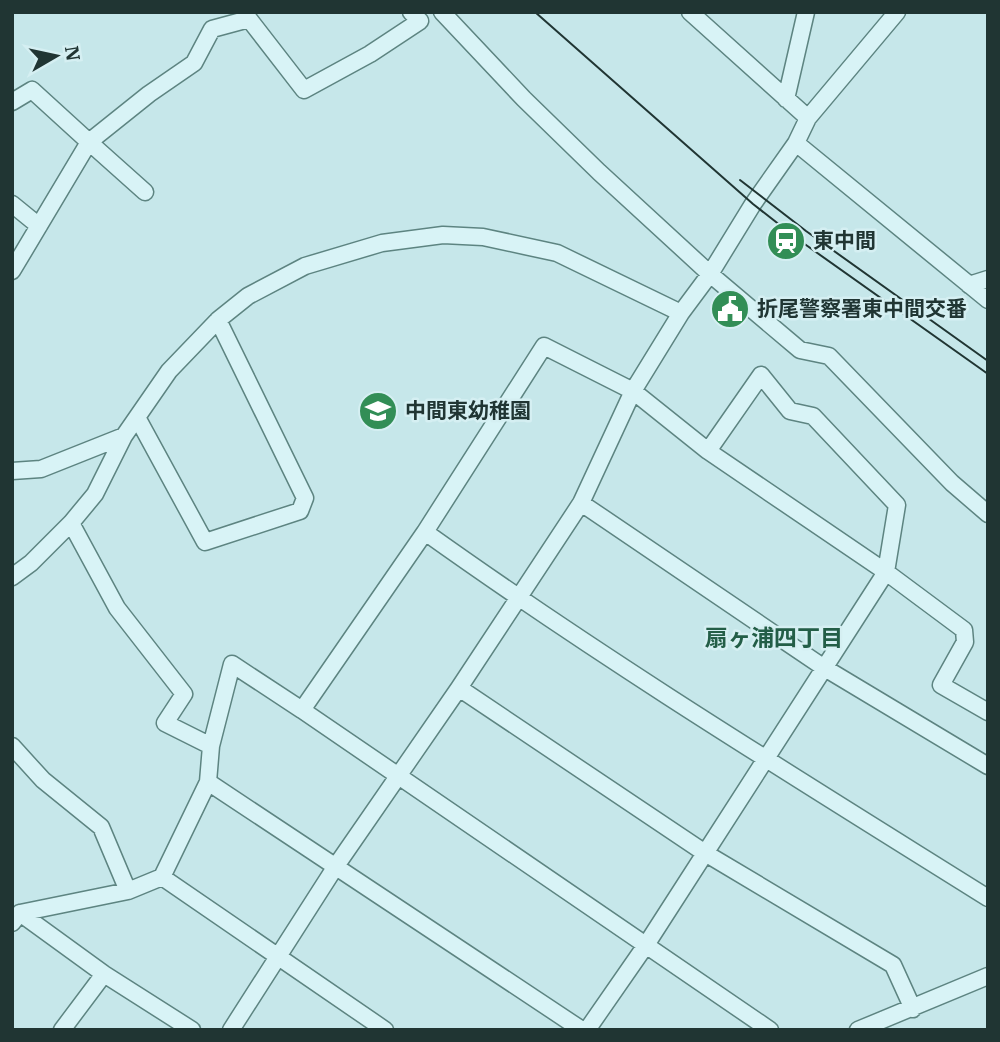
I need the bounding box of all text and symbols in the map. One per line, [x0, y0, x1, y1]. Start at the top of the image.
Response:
north arrow [21, 21, 91, 91]
text: N [60, 44, 86, 63]
station icon: 東中間 [765, 220, 807, 262]
place label: 東中間 [813, 226, 876, 254]
public building icon: 折尾警察署東中間交番 [709, 288, 751, 330]
place label: 折尾警察署東中間交番 [757, 294, 967, 322]
school or university icon: 中間東幼稚園 [357, 390, 399, 432]
place label: 中間東幼稚園 [405, 396, 531, 424]
district label: 扇ヶ浦四丁目 [705, 622, 843, 652]

